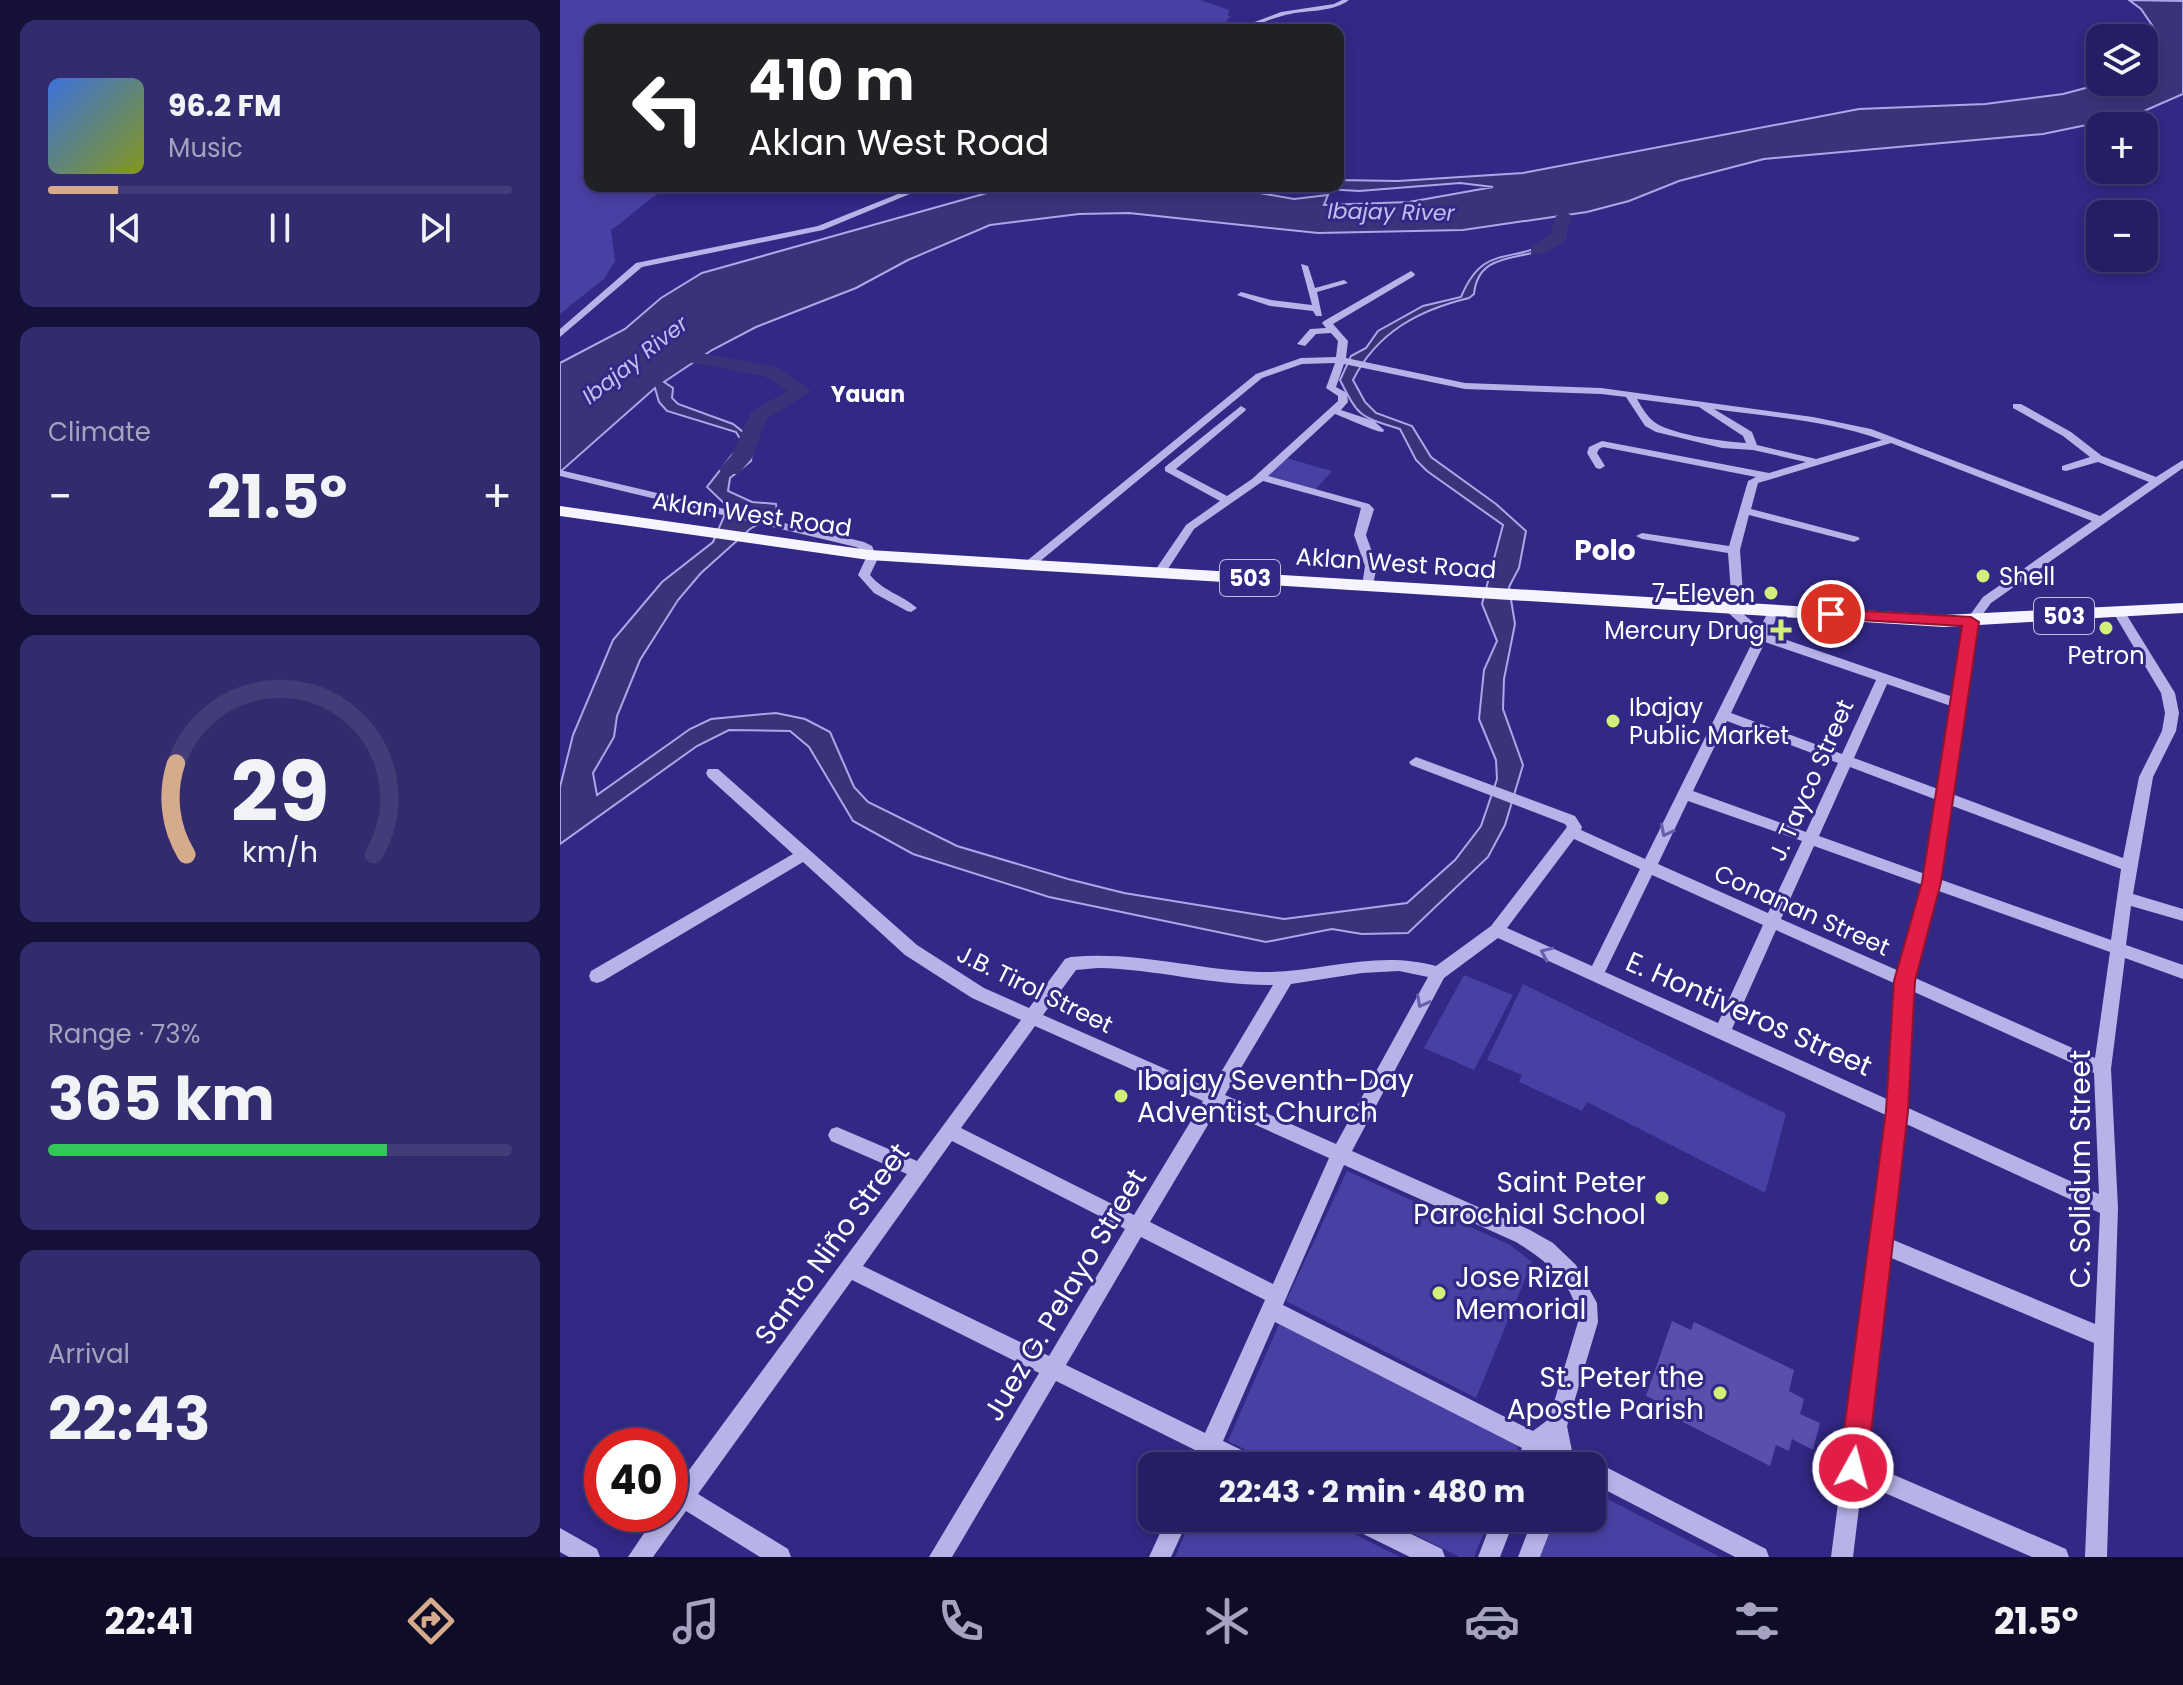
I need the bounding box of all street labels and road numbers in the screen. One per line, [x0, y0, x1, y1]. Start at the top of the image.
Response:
street label: Aklan West Road [650, 484, 854, 544]
street label: Aklan West Road [1295, 540, 1497, 586]
road number: 503 [1220, 560, 1280, 596]
road number: 503 [2034, 598, 2094, 634]
street label: J. Tayco Street [1761, 694, 1861, 866]
street label: Conanan Street [1709, 856, 1895, 964]
street label: J.B. Tirol Street [951, 937, 1119, 1041]
street label: E. Hontiveros Street [1620, 942, 1878, 1086]
street label: C. Solidum Street [2061, 1050, 2100, 1288]
street label: Santo Niño Street [745, 1135, 919, 1353]
street label: Juez G. Pelayo Street [974, 1162, 1156, 1428]

